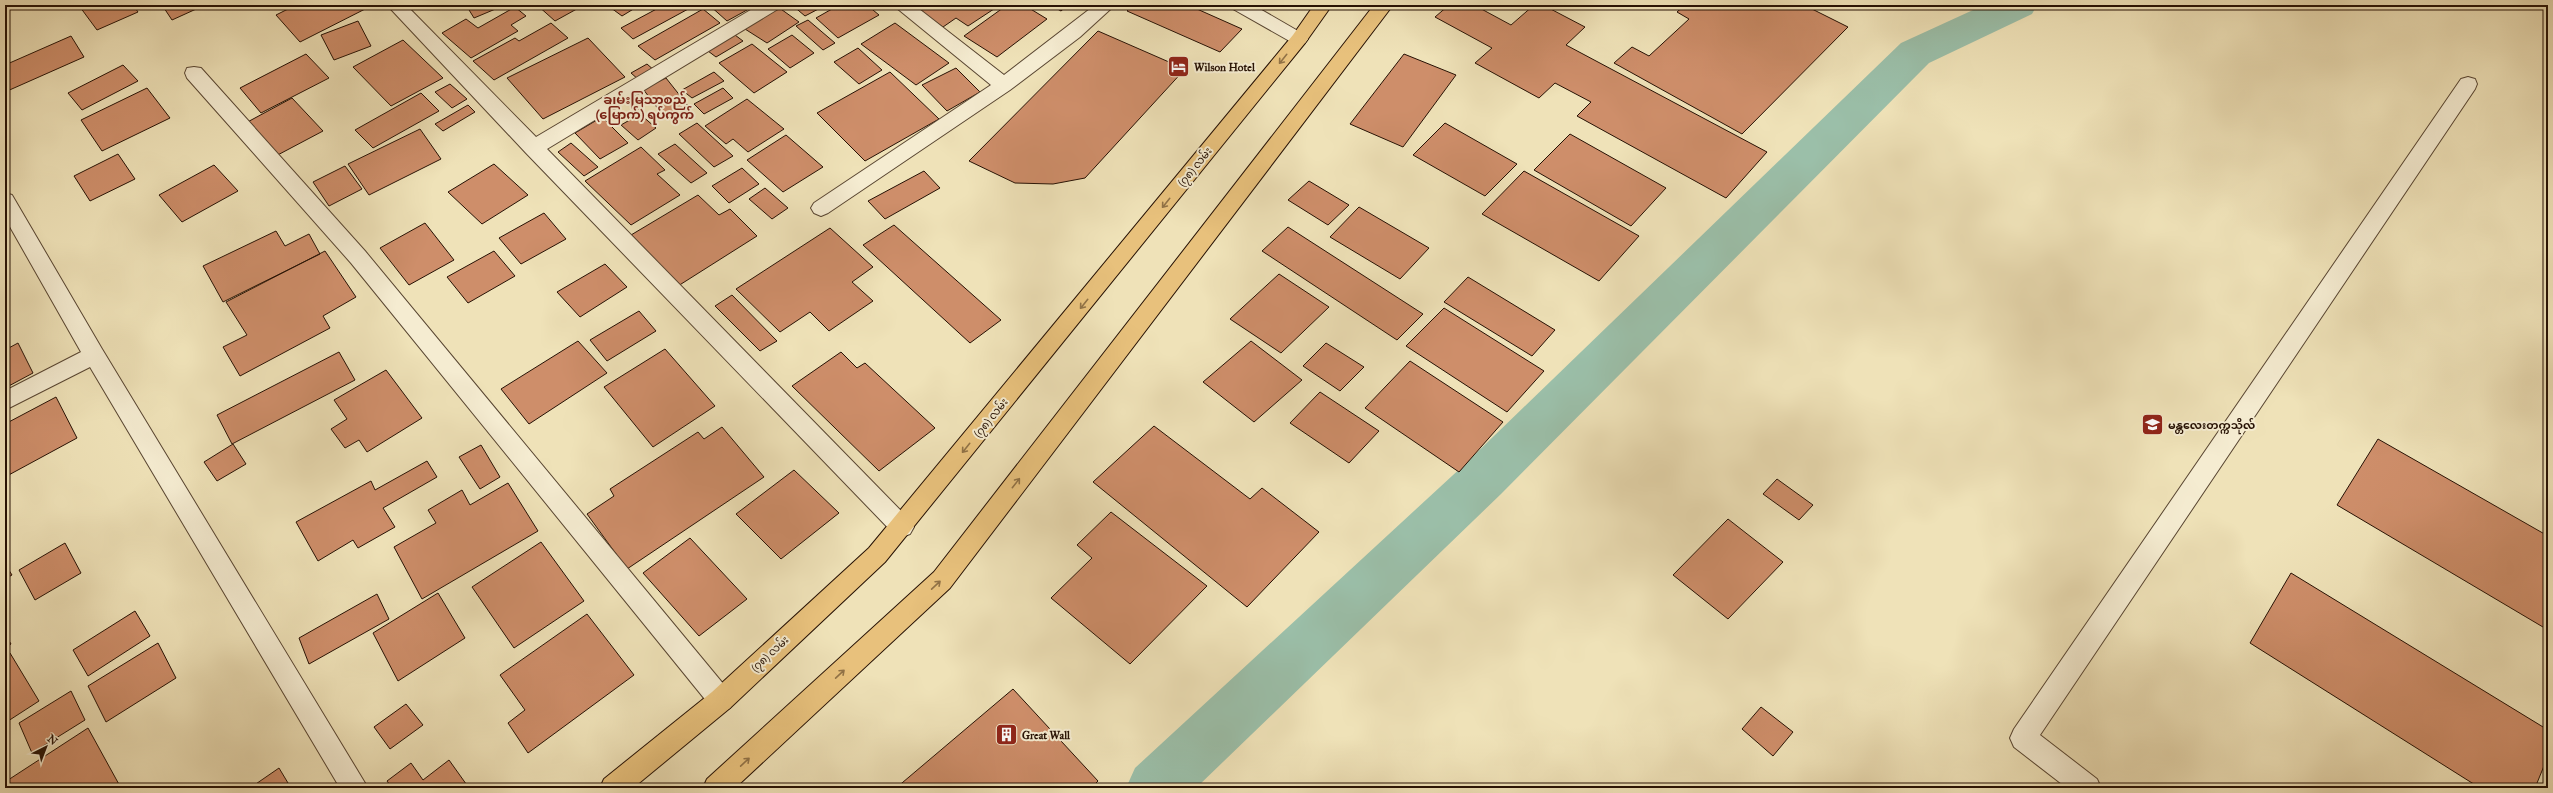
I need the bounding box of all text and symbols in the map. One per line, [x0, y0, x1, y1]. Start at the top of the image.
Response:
one-way arrow [1279, 53, 1288, 64]
hotel icon: Wilson Hotel [1165, 54, 1191, 80]
place label: Wilson Hotel [1194, 61, 1256, 74]
district label: ချမ်းမြသာစည် (မြောက်) ရပ်ကွက် [596, 90, 694, 125]
street label: (၇၈) လမ်း [1175, 144, 1216, 190]
one-way arrow [1161, 197, 1170, 208]
one-way arrow [1079, 298, 1088, 309]
street label: (၇၈) လမ်း [971, 395, 1012, 441]
school or university icon: မန္တလေးတက္ကသိုလ် [2140, 412, 2166, 438]
place label: မန္တလေးတက္ကသိုလ် [2168, 418, 2255, 435]
one-way arrow [962, 442, 971, 453]
one-way arrow [1012, 478, 1021, 489]
one-way arrow [931, 581, 941, 590]
street label: (၇၈) လမ်း [748, 633, 793, 676]
one-way arrow [835, 669, 846, 678]
building icon: Great Wall [994, 722, 1020, 748]
north arrow [26, 727, 66, 767]
place label: Great Wall [1022, 729, 1071, 742]
text: N [45, 732, 61, 748]
one-way arrow [740, 757, 750, 766]

